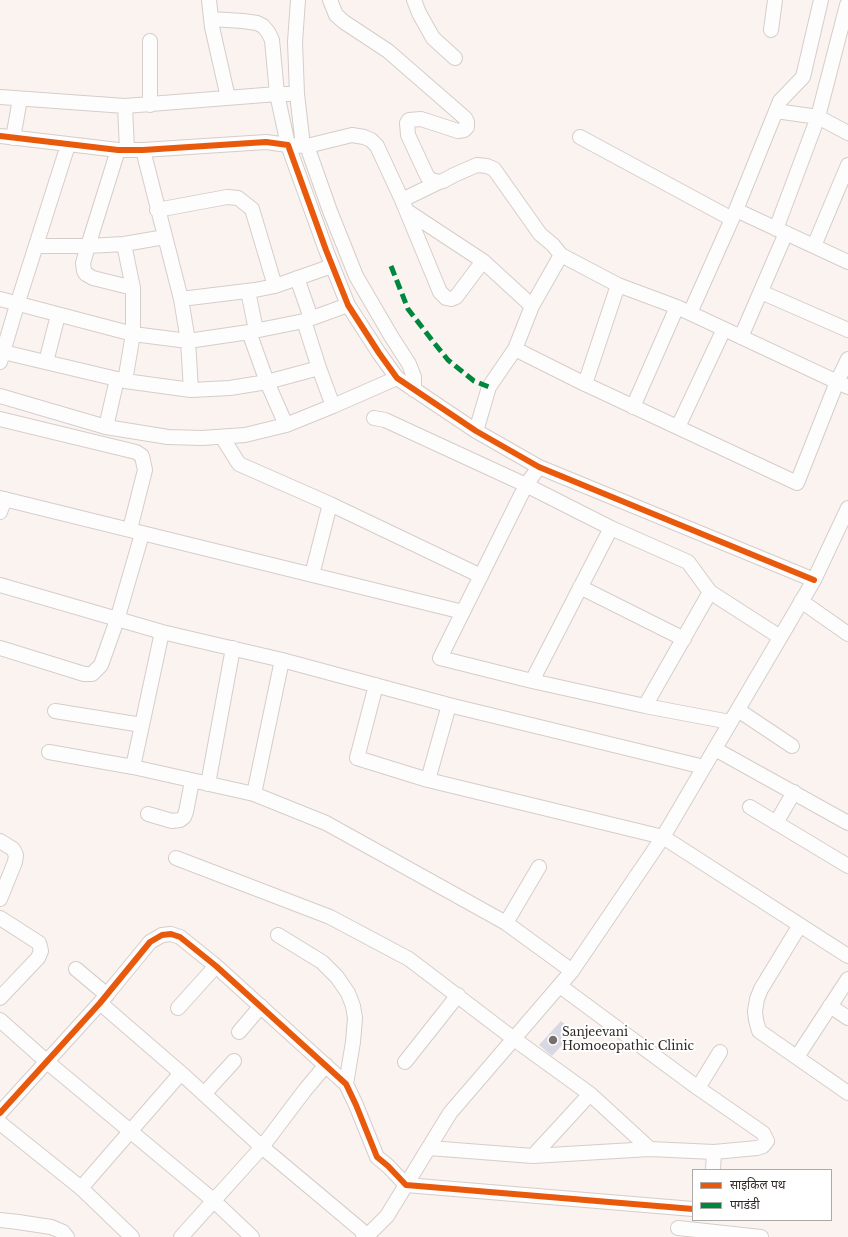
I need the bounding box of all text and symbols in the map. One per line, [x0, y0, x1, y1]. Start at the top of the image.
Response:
place label: Sanjeevani Homoeopathic Clinic [562, 1026, 694, 1054]
marker: Sanjeevani Homoeopathic Clinic [547, 1034, 559, 1046]
legend [692, 1169, 832, 1221]
text: साइकिल पथ [730, 1177, 786, 1192]
text: पगडंडी [730, 1197, 760, 1212]

